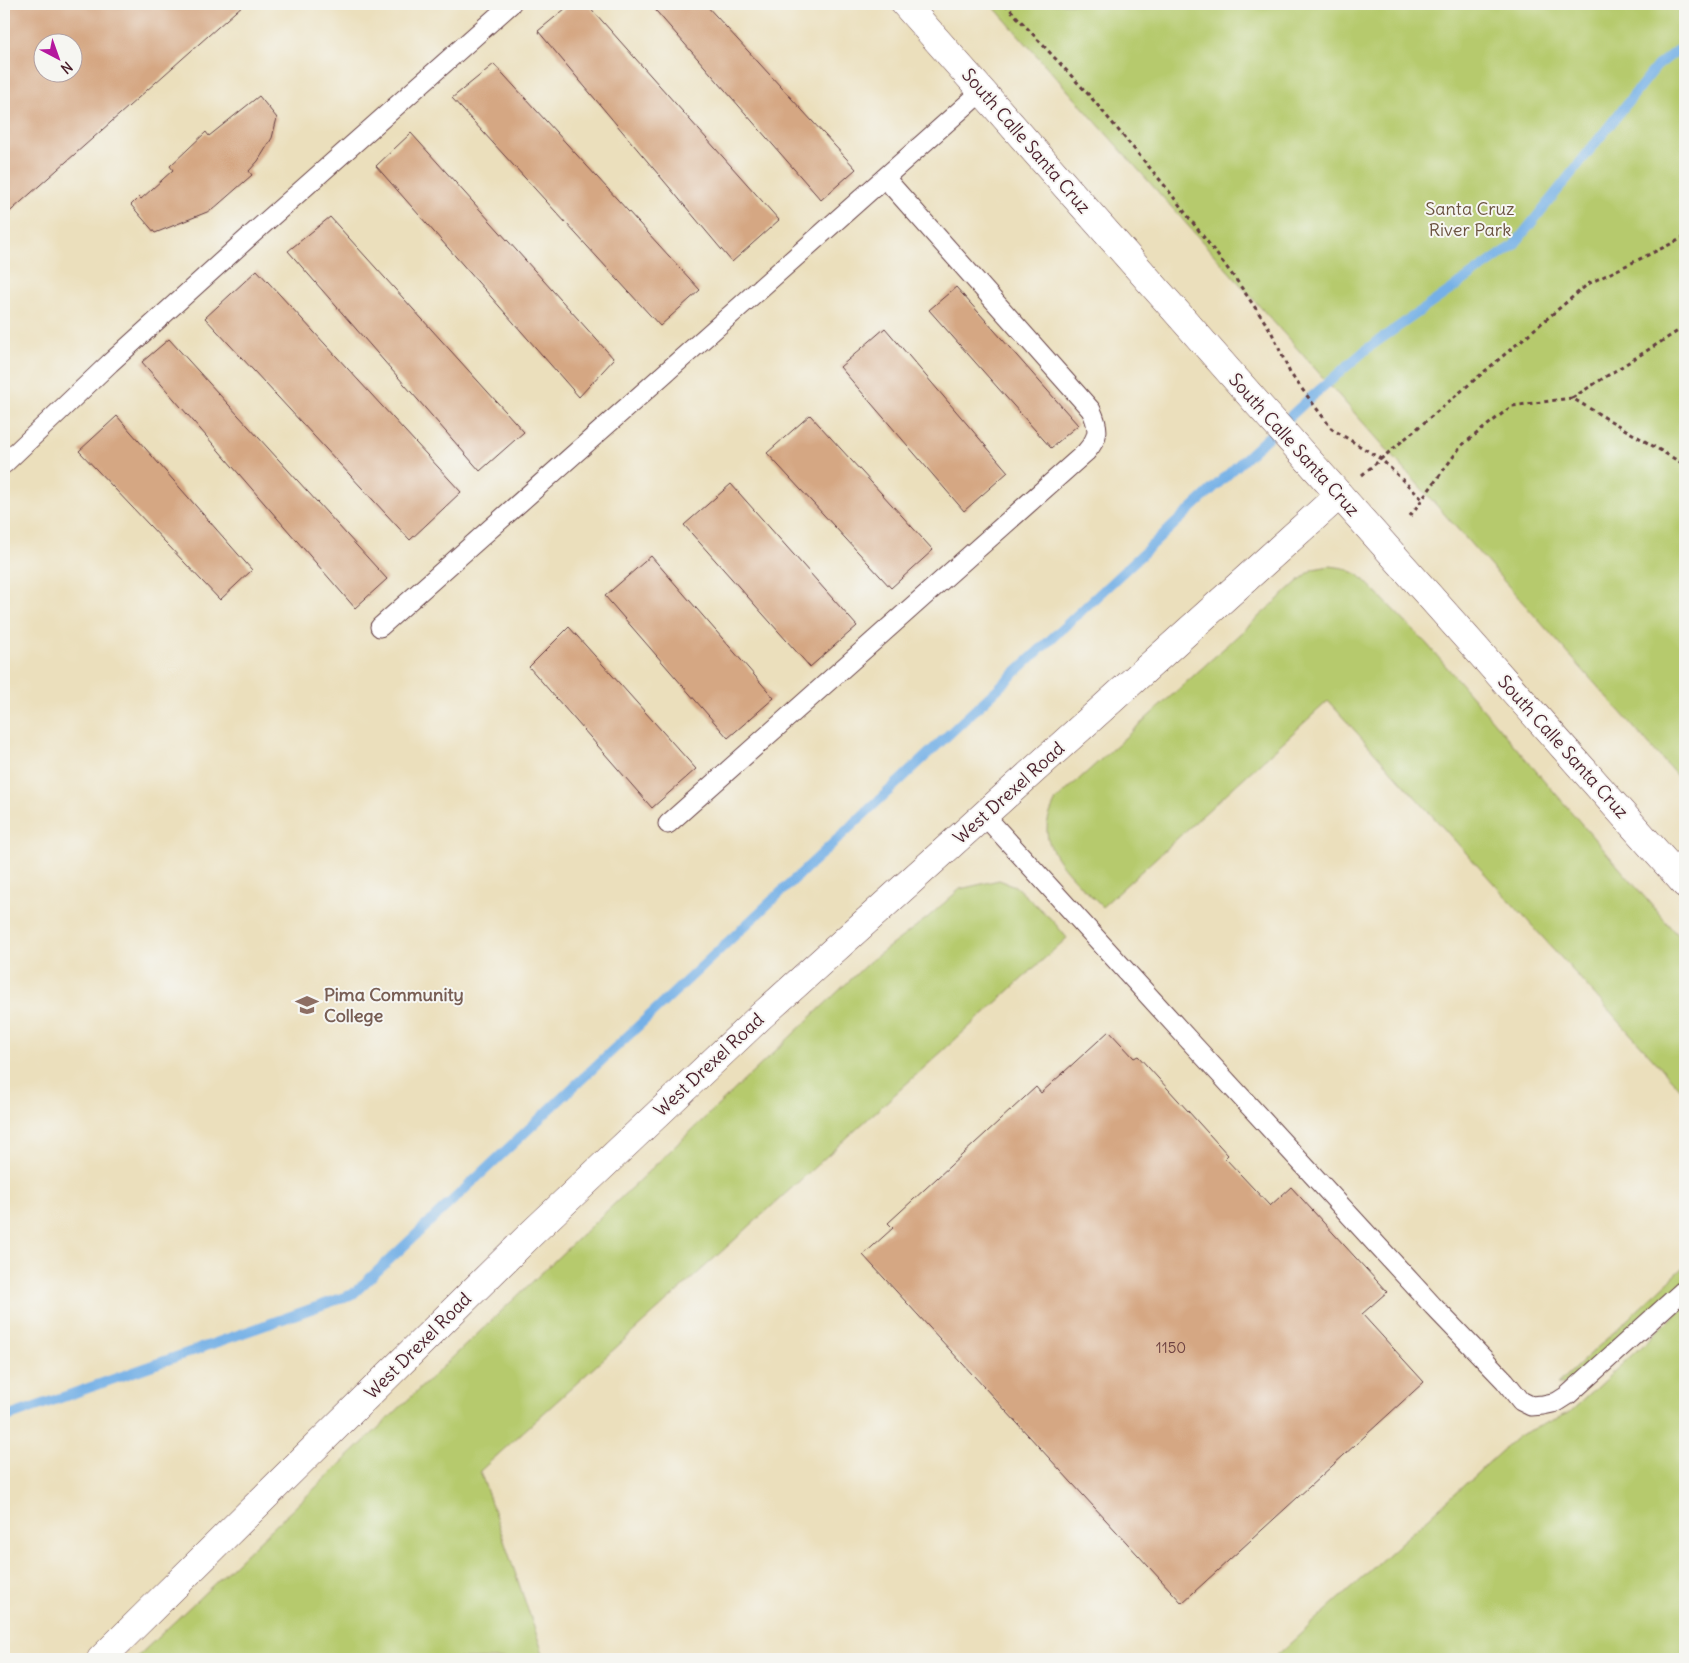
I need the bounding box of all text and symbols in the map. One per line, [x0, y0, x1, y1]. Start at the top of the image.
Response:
north arrow [32, 32, 82, 82]
text: N [57, 58, 76, 78]
street label: South Calle Santa Cruz [957, 63, 1096, 218]
park label: Santa Cruz River Park [1425, 197, 1515, 241]
street label: South Calle Santa Cruz [1224, 368, 1365, 521]
street label: South Calle Santa Cruz [1493, 670, 1634, 823]
street label: West Drexel Road [948, 736, 1069, 849]
place label: Pima Community College [324, 983, 464, 1027]
school or university icon: Pima Community College [294, 992, 320, 1018]
street label: West Drexel Road [649, 1008, 769, 1121]
street label: West Drexel Road [359, 1287, 476, 1404]
house number: 1150 [1156, 1338, 1186, 1357]

